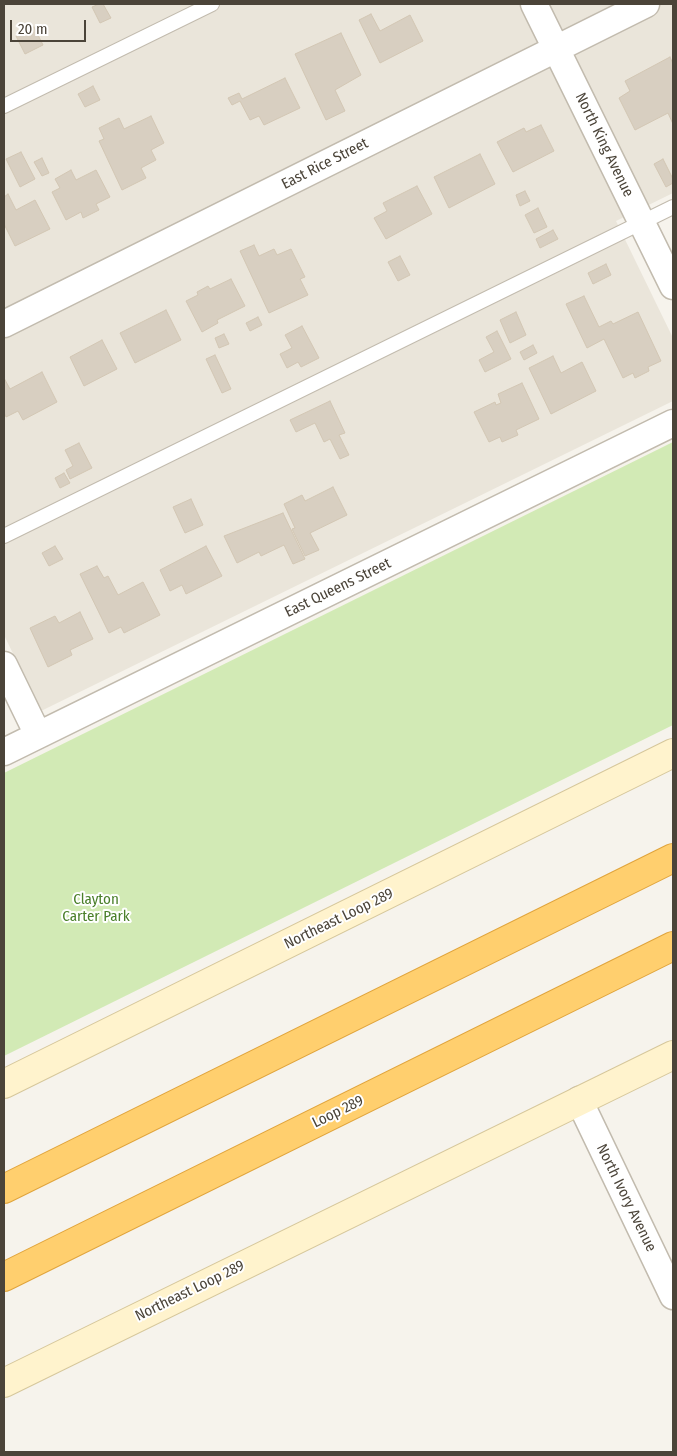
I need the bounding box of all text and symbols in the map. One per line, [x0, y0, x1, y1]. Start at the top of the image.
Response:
scale bar [12, 10, 89, 42]
text: 20 m [18, 20, 48, 38]
street label: North King Avenue [571, 90, 637, 200]
street label: East Rice Street [279, 134, 371, 194]
street label: East Queens Street [282, 555, 394, 621]
street label: Northeast Loop 289 [281, 885, 397, 953]
park label: Clayton Carter Park [62, 891, 130, 926]
street label: Loop 289 [309, 1092, 367, 1132]
street label: North Ivory Avenue [592, 1141, 660, 1255]
street label: Northeast Loop 289 [132, 1257, 248, 1325]

